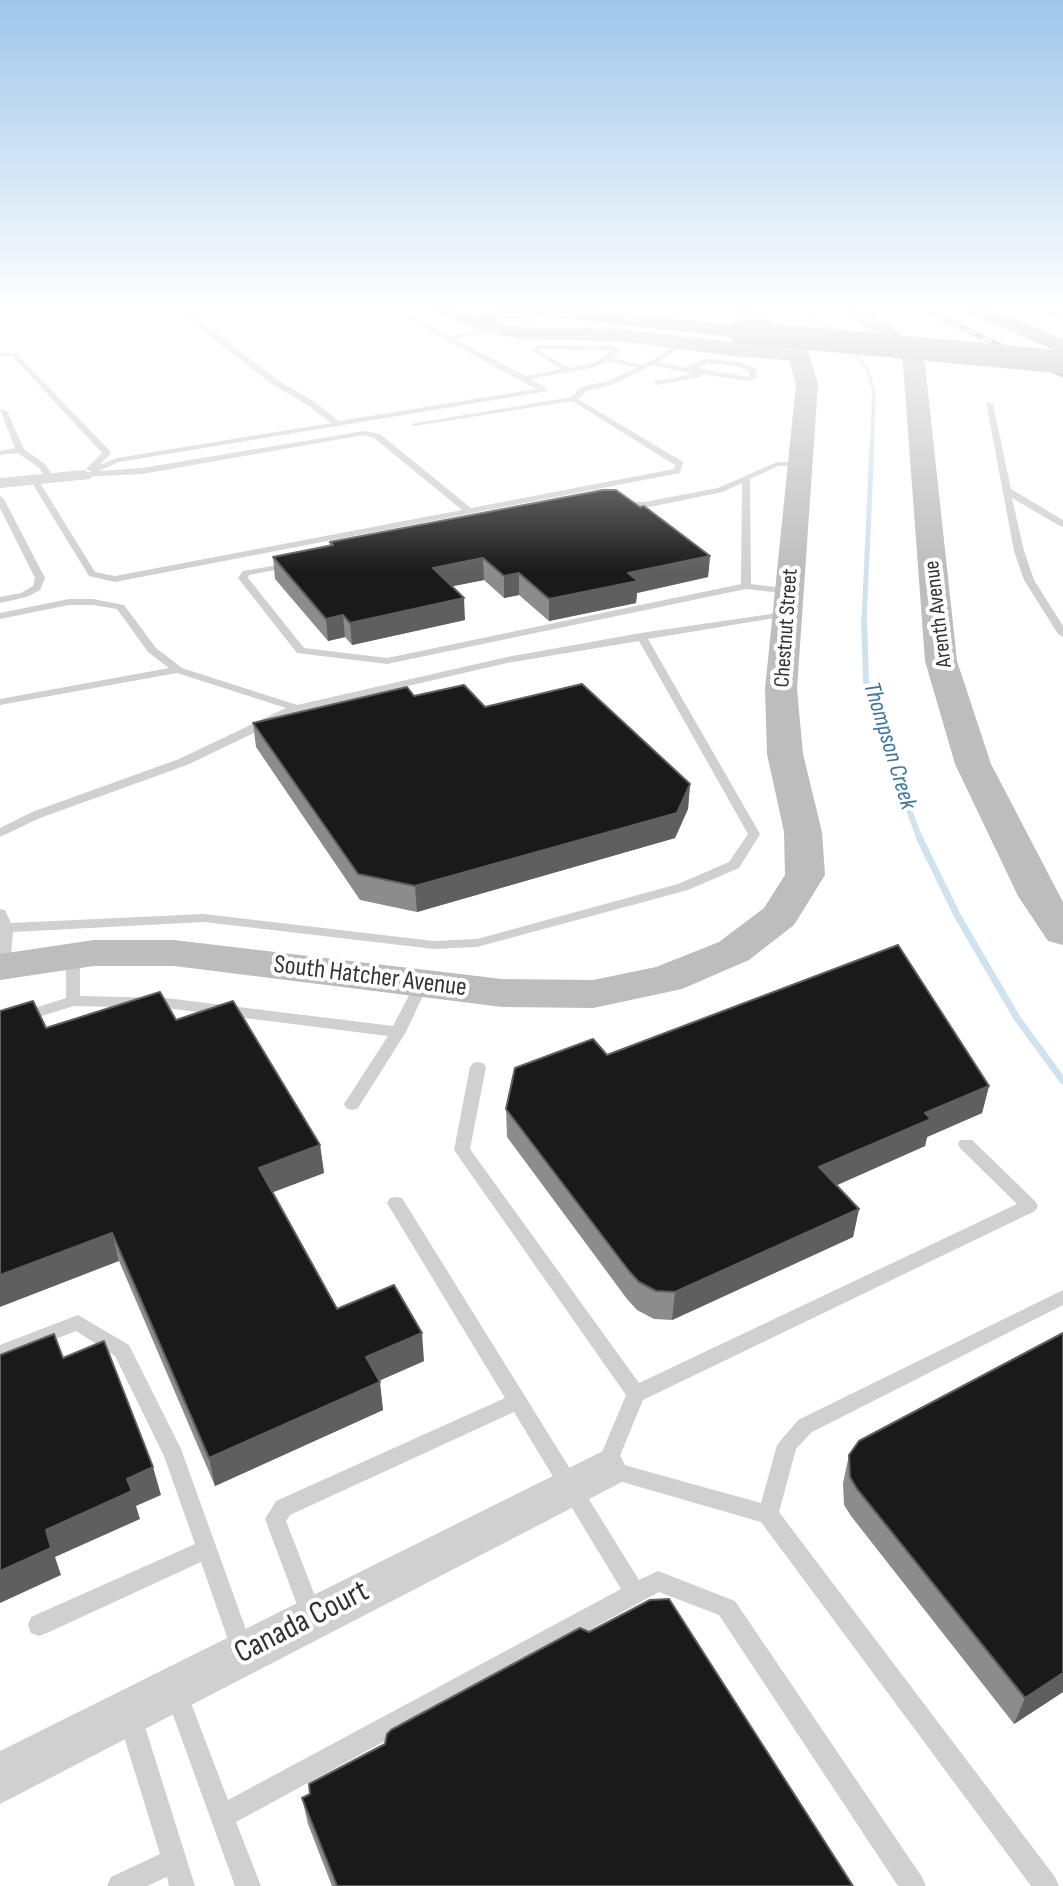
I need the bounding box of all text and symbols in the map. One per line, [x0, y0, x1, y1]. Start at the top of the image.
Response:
street label: Arenth Avenue [919, 559, 959, 669]
street label: Chestnut Street [770, 568, 804, 688]
water label: Thompson Creek [856, 679, 922, 813]
street label: South Hatcher Avenue [272, 950, 468, 1004]
street label: Canada Court [229, 1573, 375, 1673]

